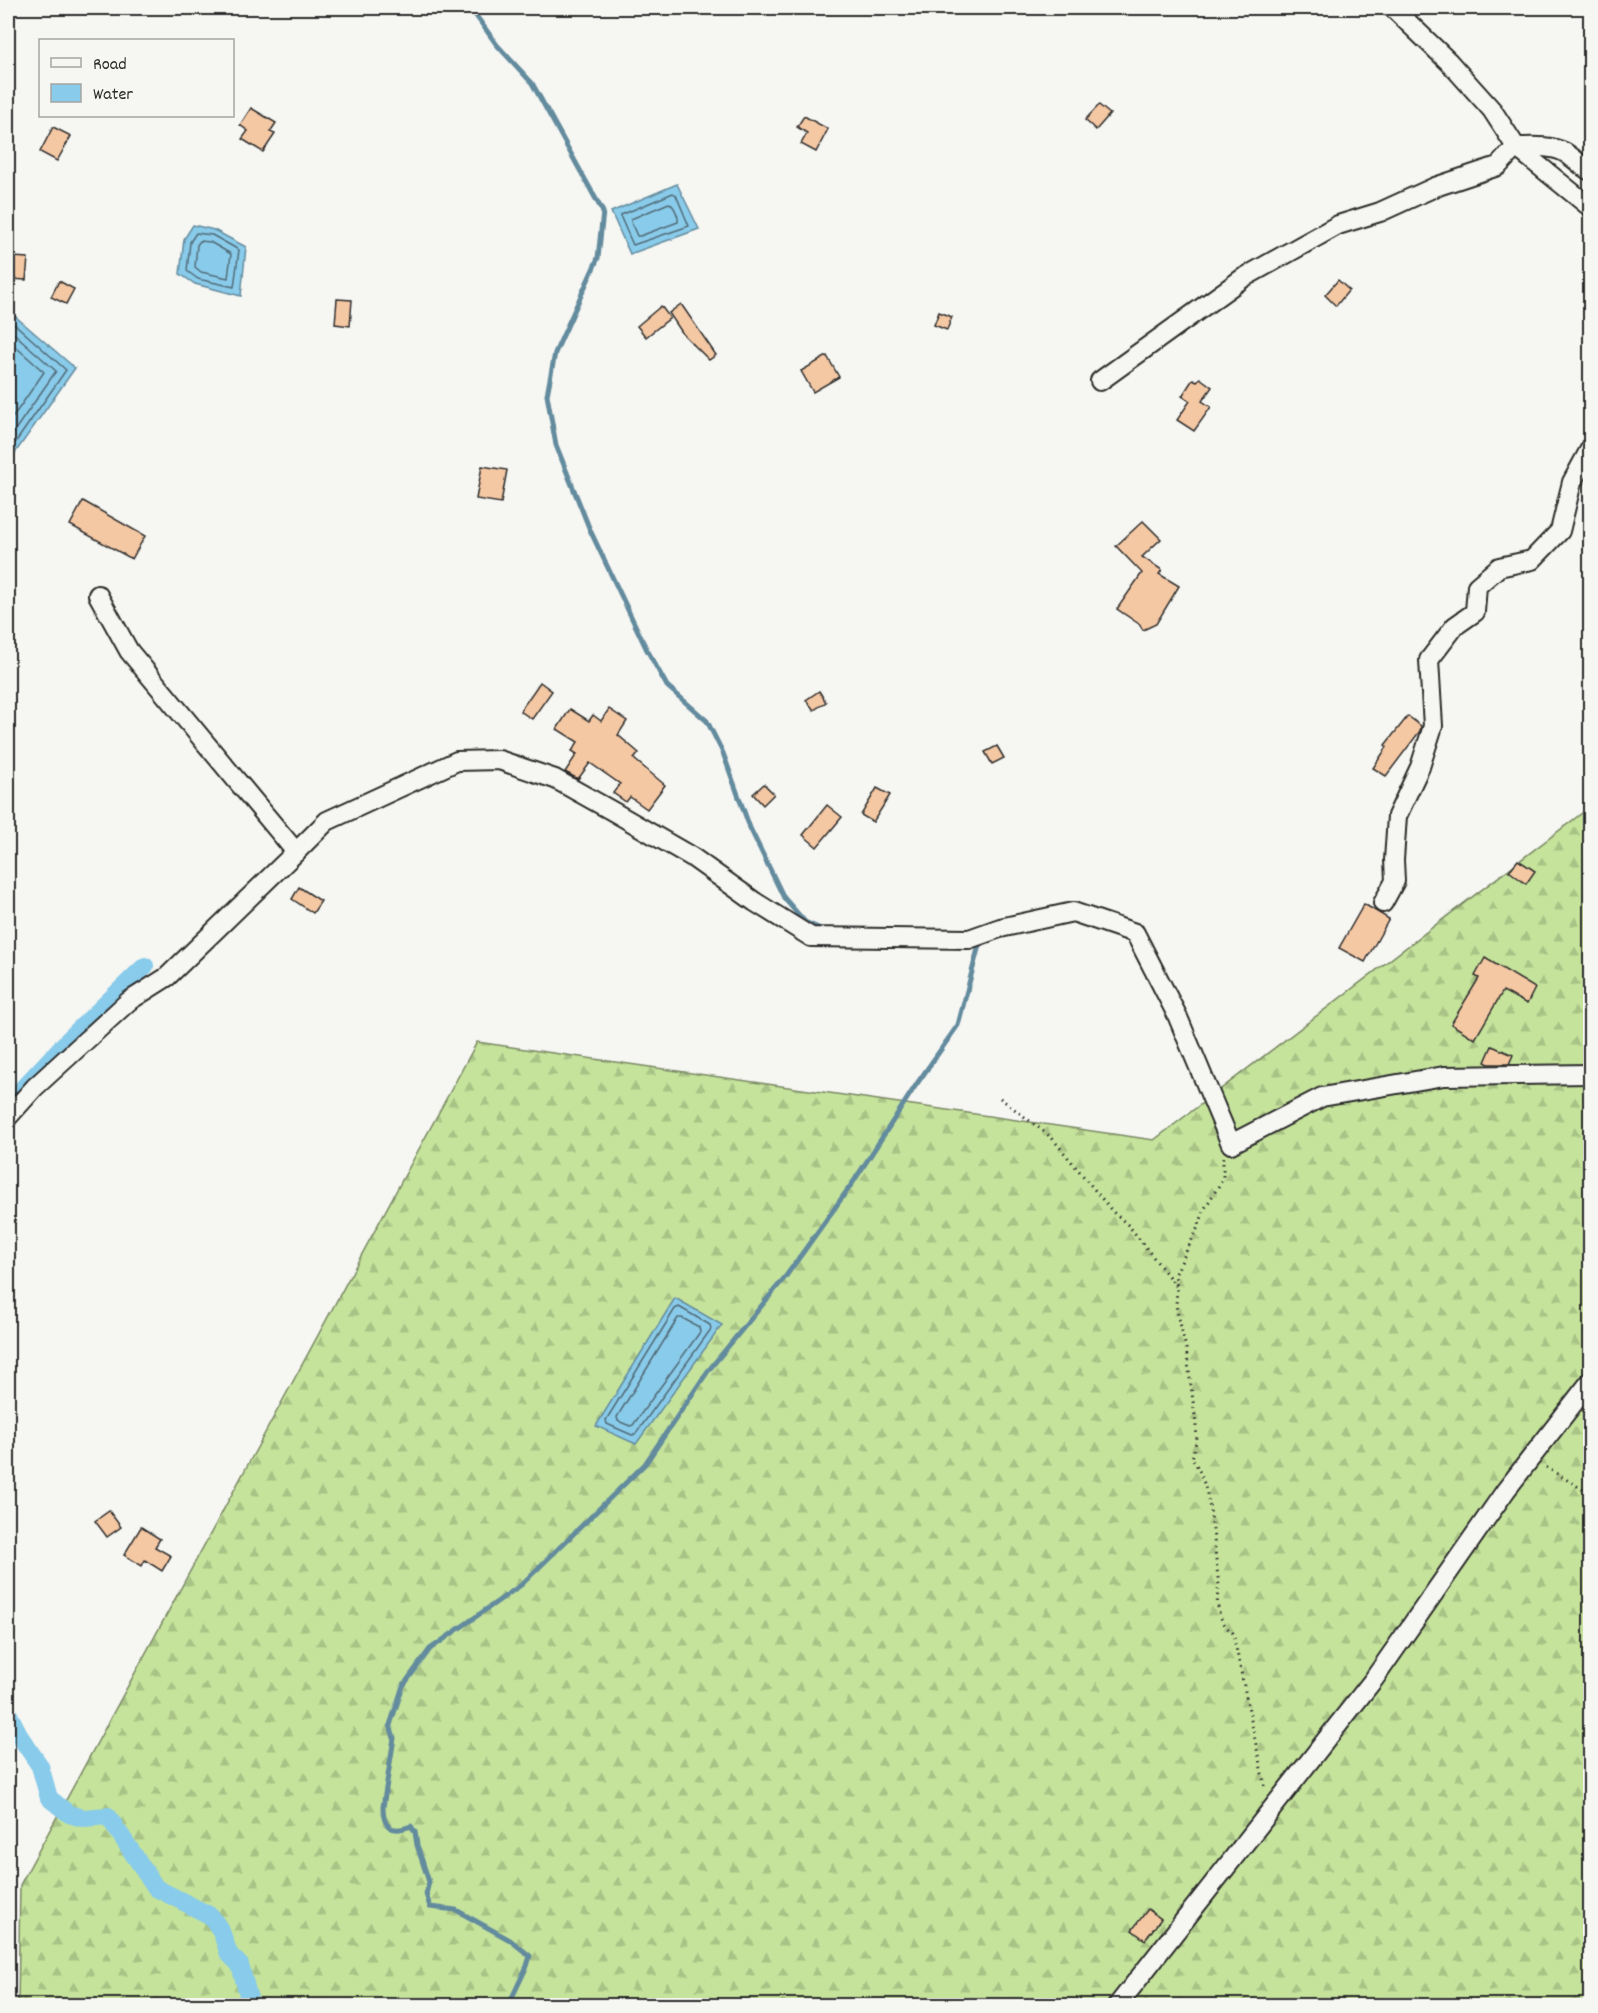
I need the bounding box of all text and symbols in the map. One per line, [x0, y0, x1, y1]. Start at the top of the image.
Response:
legend [39, 39, 234, 117]
text: Road [93, 53, 127, 78]
text: Water [93, 83, 133, 108]

